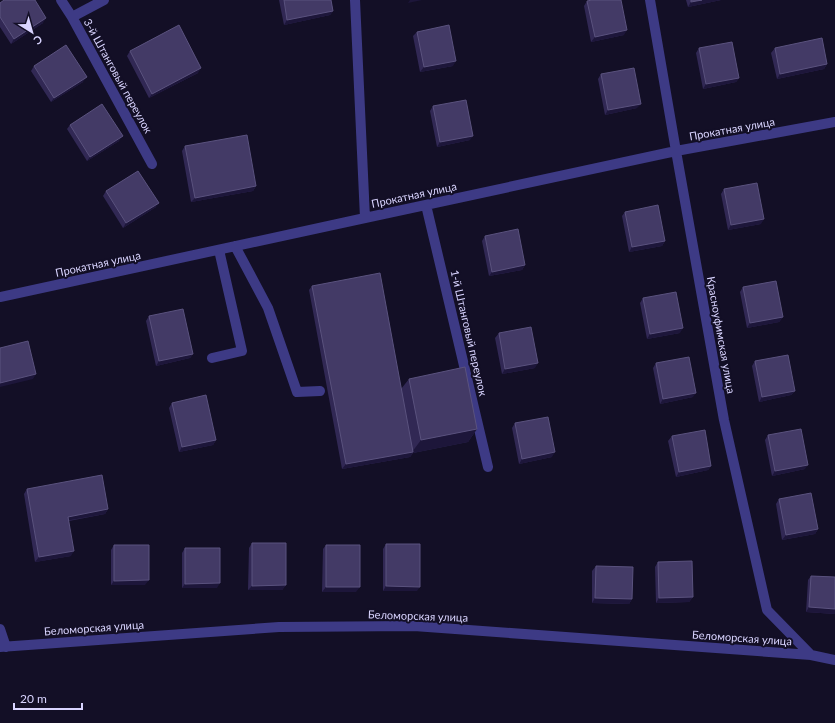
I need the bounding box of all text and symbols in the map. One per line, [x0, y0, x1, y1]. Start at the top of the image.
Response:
north arrow [12, 12, 52, 52]
street label: 3-й Штанговый переулок [81, 16, 156, 136]
text: С [31, 33, 45, 48]
street label: Прокатная улица [688, 115, 776, 142]
street label: Прокатная улица [370, 179, 458, 210]
street label: Прокатная улица [54, 248, 142, 279]
street label: 1-й Штанговый переулок [449, 269, 490, 397]
street label: Красноуфимская улица [705, 275, 738, 394]
street label: Беломорская улица [368, 607, 468, 624]
street label: Беломорская улица [44, 618, 144, 637]
street label: Беломорская улица [692, 628, 792, 647]
scale bar [14, 685, 82, 711]
text: 20 m [20, 691, 47, 706]

